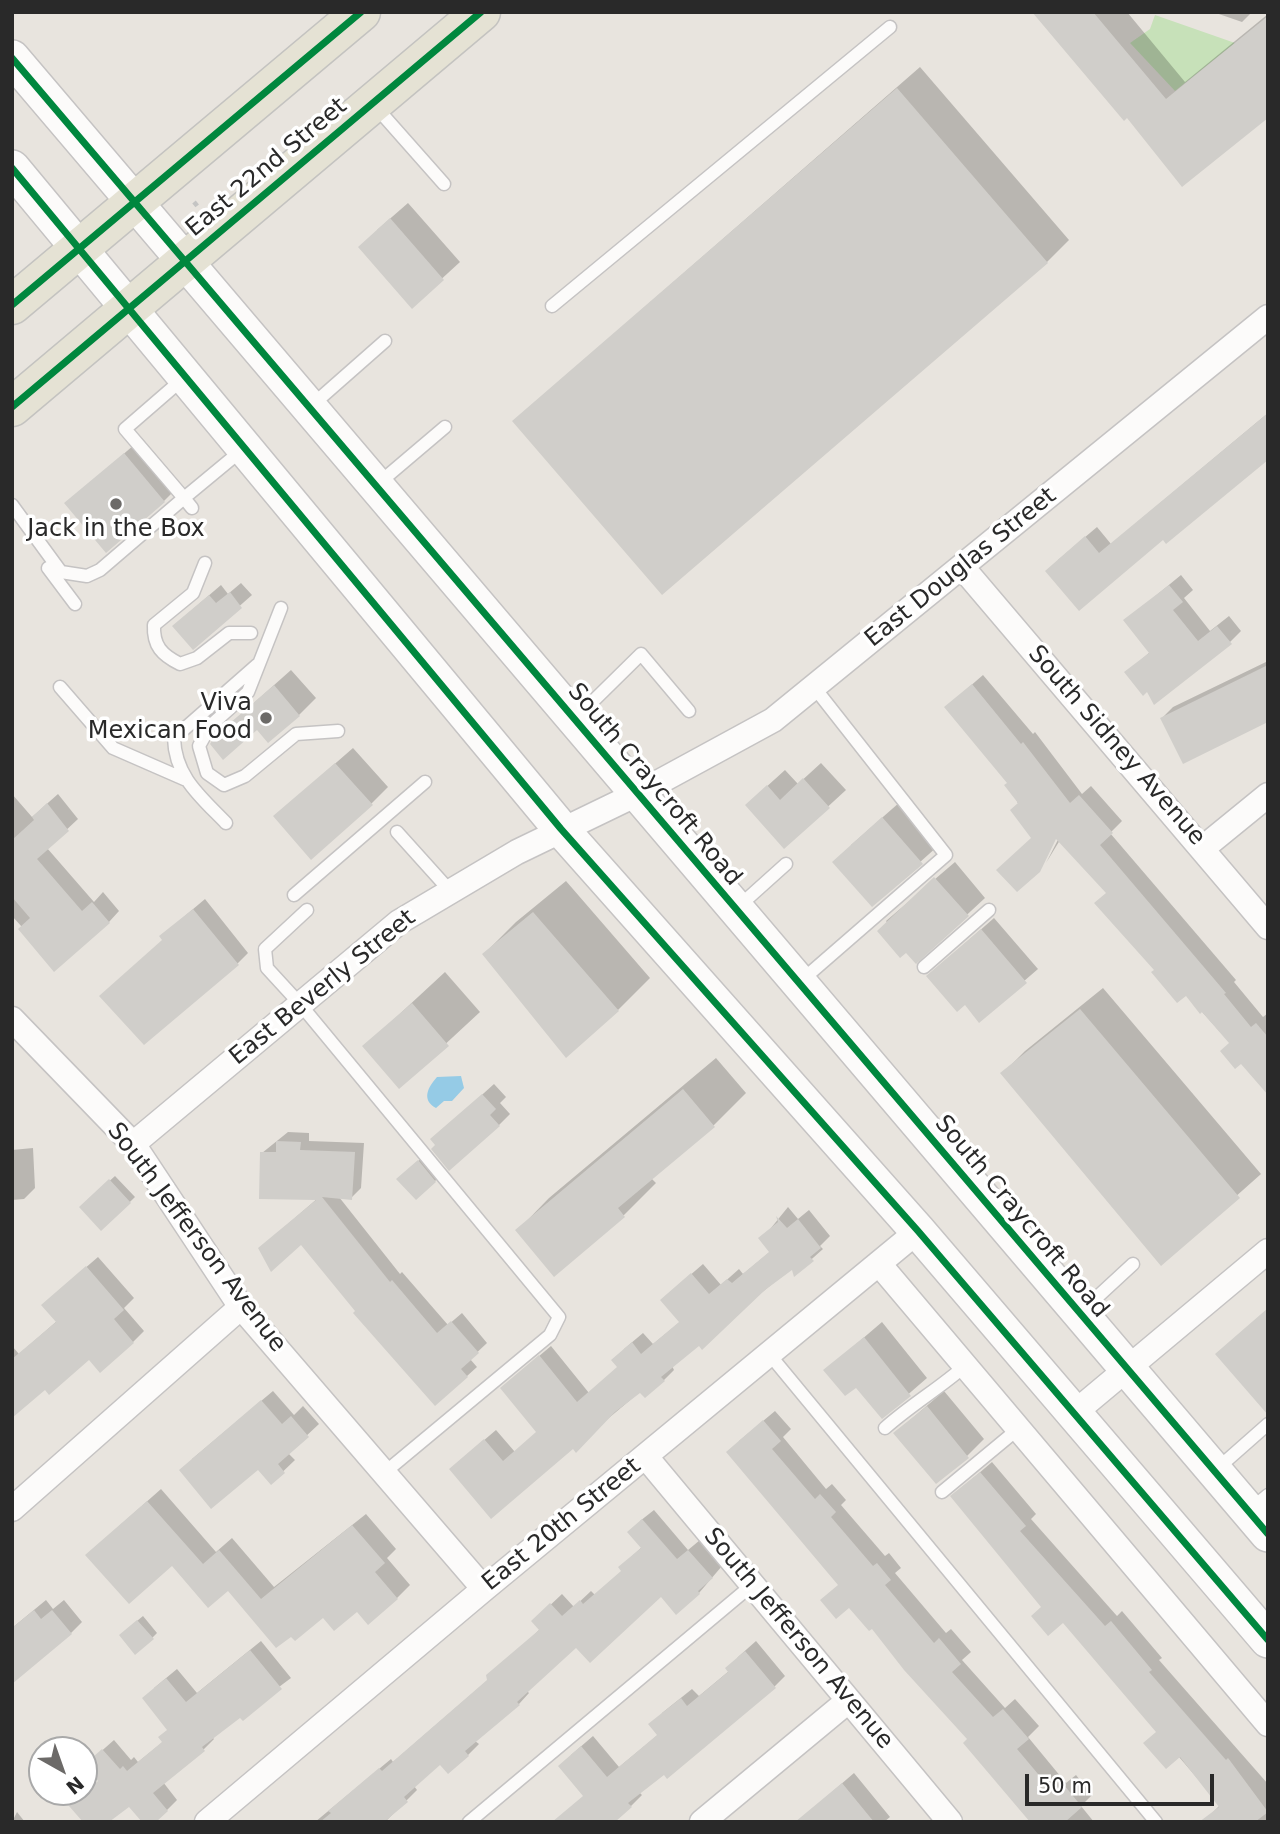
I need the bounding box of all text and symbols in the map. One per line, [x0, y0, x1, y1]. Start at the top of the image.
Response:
street label: East 22nd Street [181, 92, 353, 244]
street label: East Douglas Street [860, 482, 1062, 654]
marker: Jack in the Box [108, 496, 124, 512]
place label: Jack in the Box [27, 516, 205, 544]
street label: South Sidney Avenue [1021, 640, 1211, 852]
street label: South Craycroft Road [561, 678, 747, 892]
place label: Viva Mexican Food [88, 690, 252, 746]
marker: Viva Mexican Food [258, 710, 274, 726]
street label: East Beverly Street [224, 904, 422, 1072]
street label: South Craycroft Road [928, 1110, 1114, 1324]
street label: South Jefferson Avenue [100, 1118, 292, 1358]
street label: East 20th Street [477, 1452, 647, 1598]
street label: South Jefferson Avenue [697, 1523, 899, 1755]
north arrow [28, 1736, 98, 1806]
scale bar [1028, 1760, 1217, 1804]
text: N [62, 1772, 88, 1799]
text: 50 m [1038, 1774, 1092, 1798]

